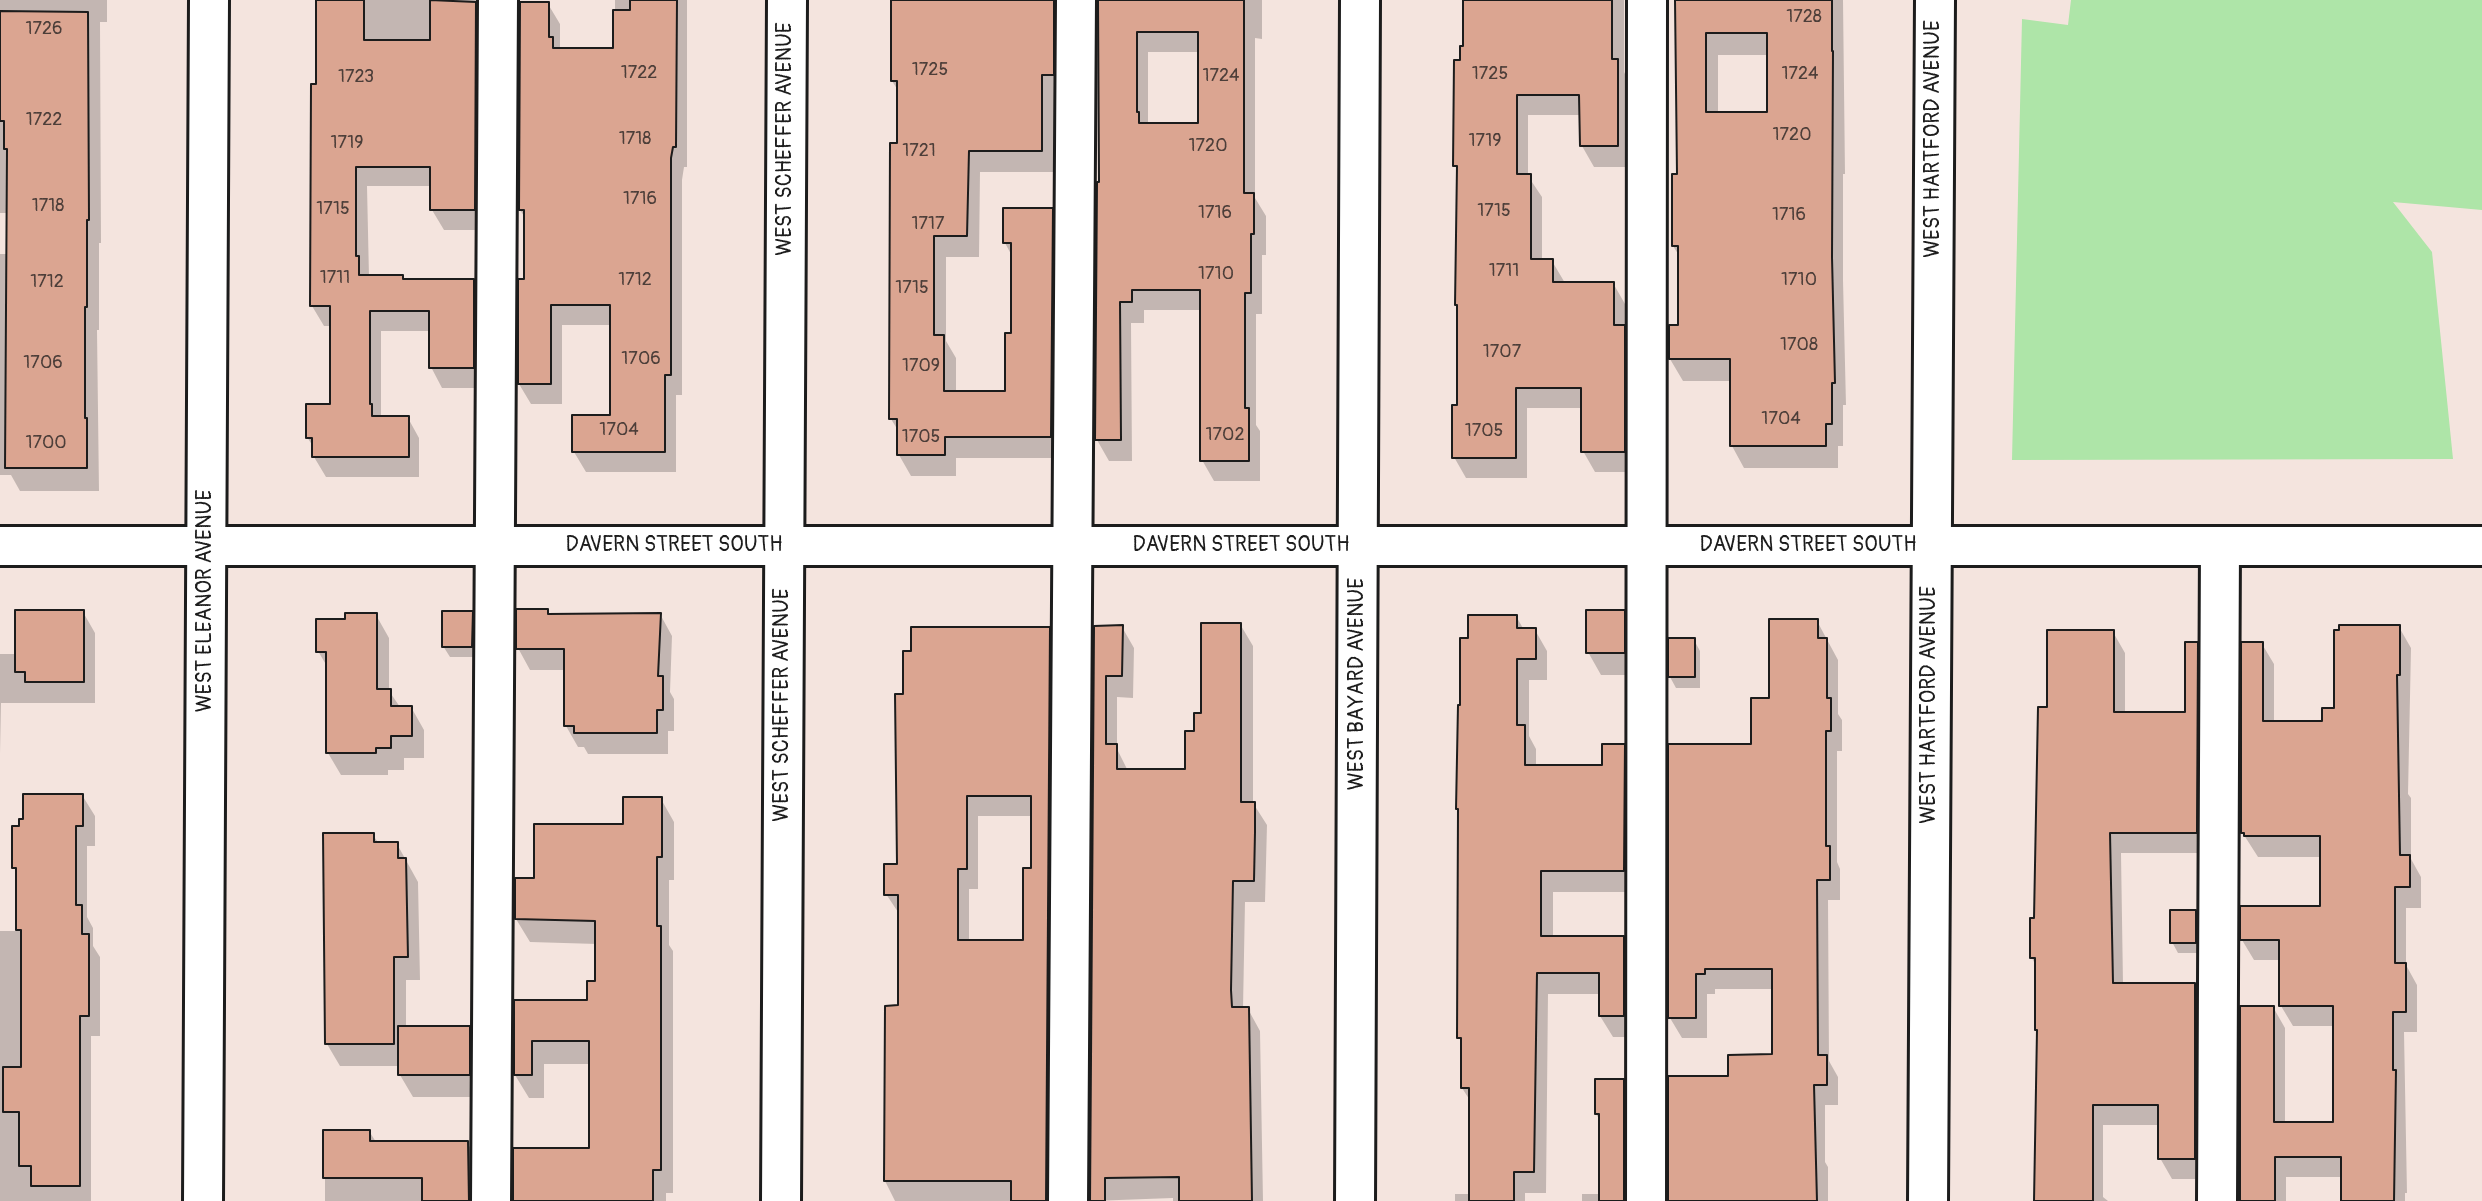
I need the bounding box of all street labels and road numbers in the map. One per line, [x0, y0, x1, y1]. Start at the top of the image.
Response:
street label: WEST HARTFORD AVENUE [1921, 20, 1947, 258]
street label: WEST SCHEFFER AVENUE [773, 22, 799, 256]
street label: WEST ELEANOR AVENUE [193, 490, 219, 712]
street label: DAVERN STREET SOUTH [565, 533, 783, 559]
street label: DAVERN STREET SOUTH [1132, 533, 1350, 559]
street label: DAVERN STREET SOUTH [1699, 533, 1917, 559]
street label: WEST BAYARD AVENUE [1345, 578, 1371, 790]
street label: WEST HARTFORD AVENUE [1917, 586, 1943, 824]
street label: WEST SCHEFFER AVENUE [770, 588, 796, 822]

